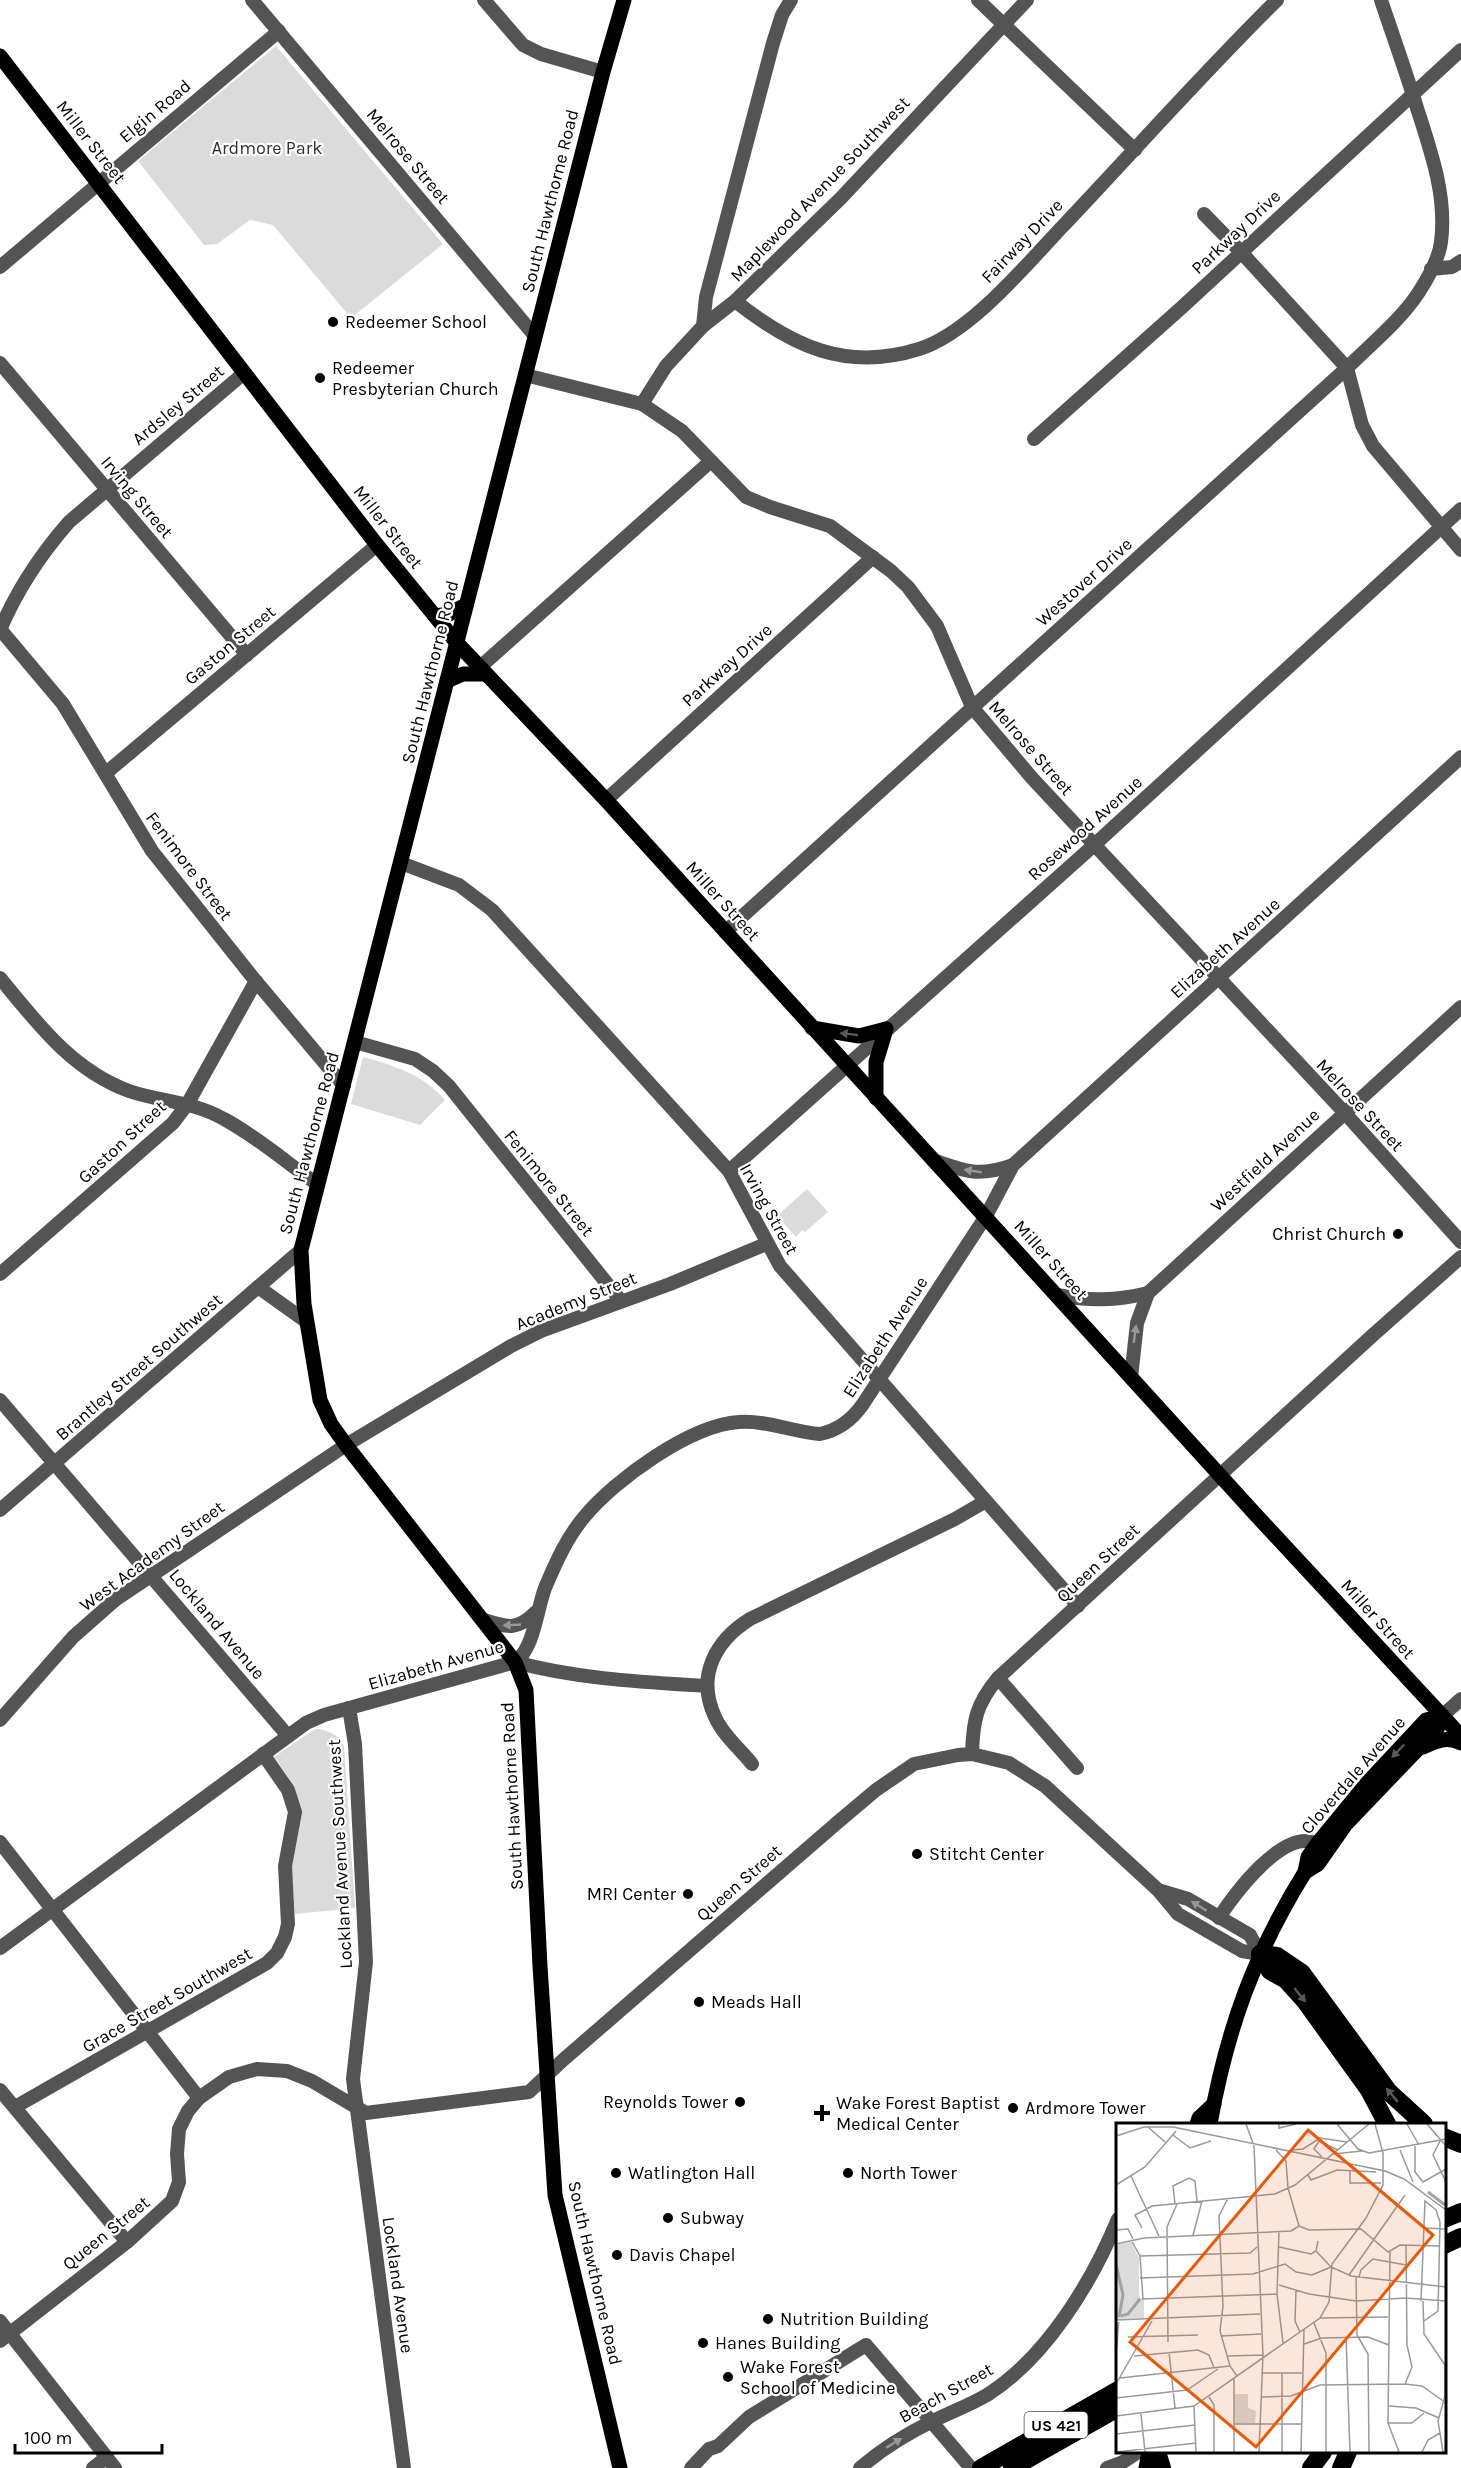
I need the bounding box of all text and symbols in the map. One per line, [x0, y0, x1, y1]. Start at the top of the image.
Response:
street label: Elgin Road [115, 75, 195, 147]
street label: Maplewood Avenue Southwest [726, 92, 915, 286]
street label: Miller Street [52, 96, 131, 188]
street label: Melrose Street [362, 104, 455, 209]
street label: South Hawthorne Road [517, 107, 583, 295]
park label: Ardmore Park [212, 137, 322, 159]
street label: Parkway Drive [1187, 185, 1285, 279]
street label: Fairway Drive [976, 194, 1068, 288]
place label: Redeemer School [345, 311, 487, 333]
marker: Redeemer School [326, 315, 340, 329]
place label: Redeemer Presbyterian Church [332, 357, 499, 400]
street label: Ardsley Street [128, 360, 229, 450]
marker: Redeemer Presbyterian Church [313, 371, 327, 385]
street label: Irving Street [96, 451, 178, 543]
street label: Miller Street [349, 481, 428, 573]
street label: Westover Drive [1031, 533, 1137, 631]
street label: South Hawthorne Road [397, 578, 463, 766]
street label: Gaston Street [180, 600, 280, 689]
street label: Parkway Drive [677, 619, 777, 711]
street label: Melrose Street [984, 696, 1078, 800]
street label: Rosewood Avenue [1023, 771, 1147, 885]
street label: Fenimore Street [141, 807, 237, 925]
street label: Miller Street [681, 856, 765, 946]
street label: Elizabeth Avenue [1166, 893, 1284, 1003]
one-way arrow [840, 1029, 859, 1039]
street label: South Hawthorne Road [274, 1049, 344, 1237]
street label: Melrose Street [1312, 1054, 1409, 1156]
street label: Gaston Street [73, 1096, 171, 1188]
street label: Westfield Avenue [1206, 1104, 1324, 1216]
street label: Fenimore Street [499, 1125, 599, 1241]
street label: Irving Street [735, 1160, 803, 1259]
one-way arrow [963, 1167, 982, 1176]
street label: Miller Street [1009, 1215, 1093, 1305]
place label: Christ Church [1272, 1223, 1386, 1245]
marker: Christ Church [1391, 1227, 1405, 1241]
street label: Academy Street [512, 1267, 640, 1335]
street label: Elizabeth Avenue [838, 1272, 932, 1402]
street label: Brantley Street Southwest [51, 1288, 227, 1445]
one-way arrow [1131, 1325, 1140, 1344]
street label: West Academy Street [75, 1496, 229, 1616]
street label: Queen Street [1052, 1519, 1144, 1607]
street label: Lockland Avenue [164, 1564, 270, 1684]
street label: Miller Street [1336, 1574, 1420, 1664]
one-way arrow [502, 1620, 521, 1629]
street label: Elizabeth Avenue [366, 1635, 506, 1695]
street label: South Hawthorne Road [496, 1701, 528, 1891]
street label: Cloverdale Avenue [1296, 1712, 1410, 1838]
street label: Lockland Avenue Southwest [323, 1739, 357, 1969]
one-way arrow [1391, 1744, 1405, 1758]
street label: Queen Street [692, 1840, 786, 1926]
place label: Stitcht Center [929, 1843, 1044, 1865]
marker: Stitcht Center [910, 1847, 924, 1861]
place label: MRI Center [587, 1883, 676, 1905]
marker: MRI Center [681, 1887, 695, 1901]
one-way arrow [1191, 1901, 1207, 1912]
street label: Grace Street Southwest [78, 1942, 256, 2058]
one-way arrow [1293, 1987, 1306, 2003]
place label: Meads Hall [711, 1991, 802, 2013]
marker: Meads Hall [692, 1995, 706, 2009]
one-way arrow [1386, 2088, 1399, 2103]
place label: Reynolds Tower [603, 2091, 728, 2113]
place label: Wake Forest Baptist Medical Center [836, 2092, 1000, 2135]
marker: Reynolds Tower [733, 2095, 747, 2109]
place label: Ardmore Tower [1025, 2097, 1146, 2119]
marker: Ardmore Tower [1006, 2101, 1020, 2115]
marker: Wake Forest Baptist Medical Center [813, 2104, 831, 2122]
inset map [1116, 2123, 1446, 2453]
place label: Watlington Hall [628, 2162, 755, 2184]
place label: North Tower [860, 2162, 957, 2184]
marker: Watlington Hall [609, 2166, 623, 2180]
marker: North Tower [841, 2166, 855, 2180]
street label: South Hawthorne Road [563, 2179, 627, 2367]
street label: Queen Street [58, 2191, 154, 2275]
place label: Subway [680, 2207, 744, 2229]
marker: Subway [661, 2211, 675, 2225]
street label: Lockland Avenue [378, 2215, 418, 2355]
place label: Davis Chapel [629, 2244, 736, 2266]
marker: Davis Chapel [610, 2248, 624, 2262]
place label: Nutrition Building [780, 2308, 929, 2330]
marker: Nutrition Building [761, 2312, 775, 2326]
place label: Hanes Building [715, 2332, 840, 2354]
marker: Hanes Building [696, 2336, 710, 2350]
place label: Wake Forest School of Medicine [740, 2356, 896, 2399]
street label: Beach Street [895, 2358, 997, 2428]
marker: Wake Forest School of Medicine [721, 2370, 735, 2384]
road number: US 421 [1024, 2412, 1088, 2438]
scale bar [15, 2417, 162, 2455]
text: 100 m [24, 2427, 72, 2449]
one-way arrow [886, 2438, 902, 2449]

